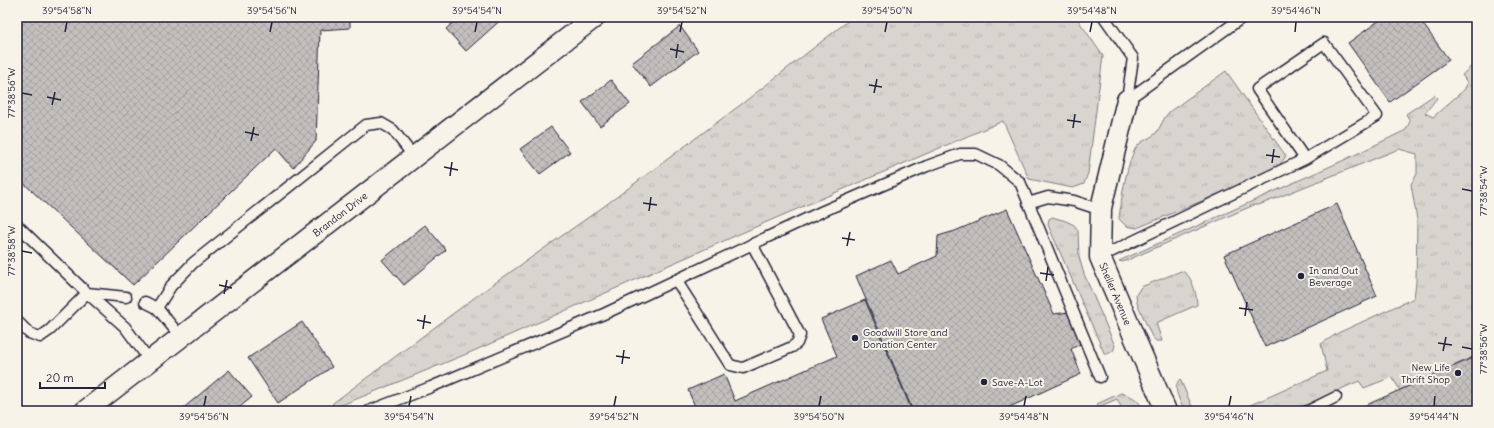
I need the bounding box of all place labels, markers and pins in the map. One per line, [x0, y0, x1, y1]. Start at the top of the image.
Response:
place label: In and Out Beverage [1309, 264, 1359, 289]
marker: In and Out Beverage [1296, 271, 1306, 281]
place label: Goodwill Store and Donation Center [863, 326, 948, 351]
marker: Goodwill Store and Donation Center [850, 333, 860, 343]
place label: New Life Thrift Shop [1401, 361, 1450, 386]
marker: New Life Thrift Shop [1453, 368, 1463, 378]
place label: Save-A-Lot [992, 376, 1043, 389]
marker: Save-A-Lot [979, 377, 989, 387]

